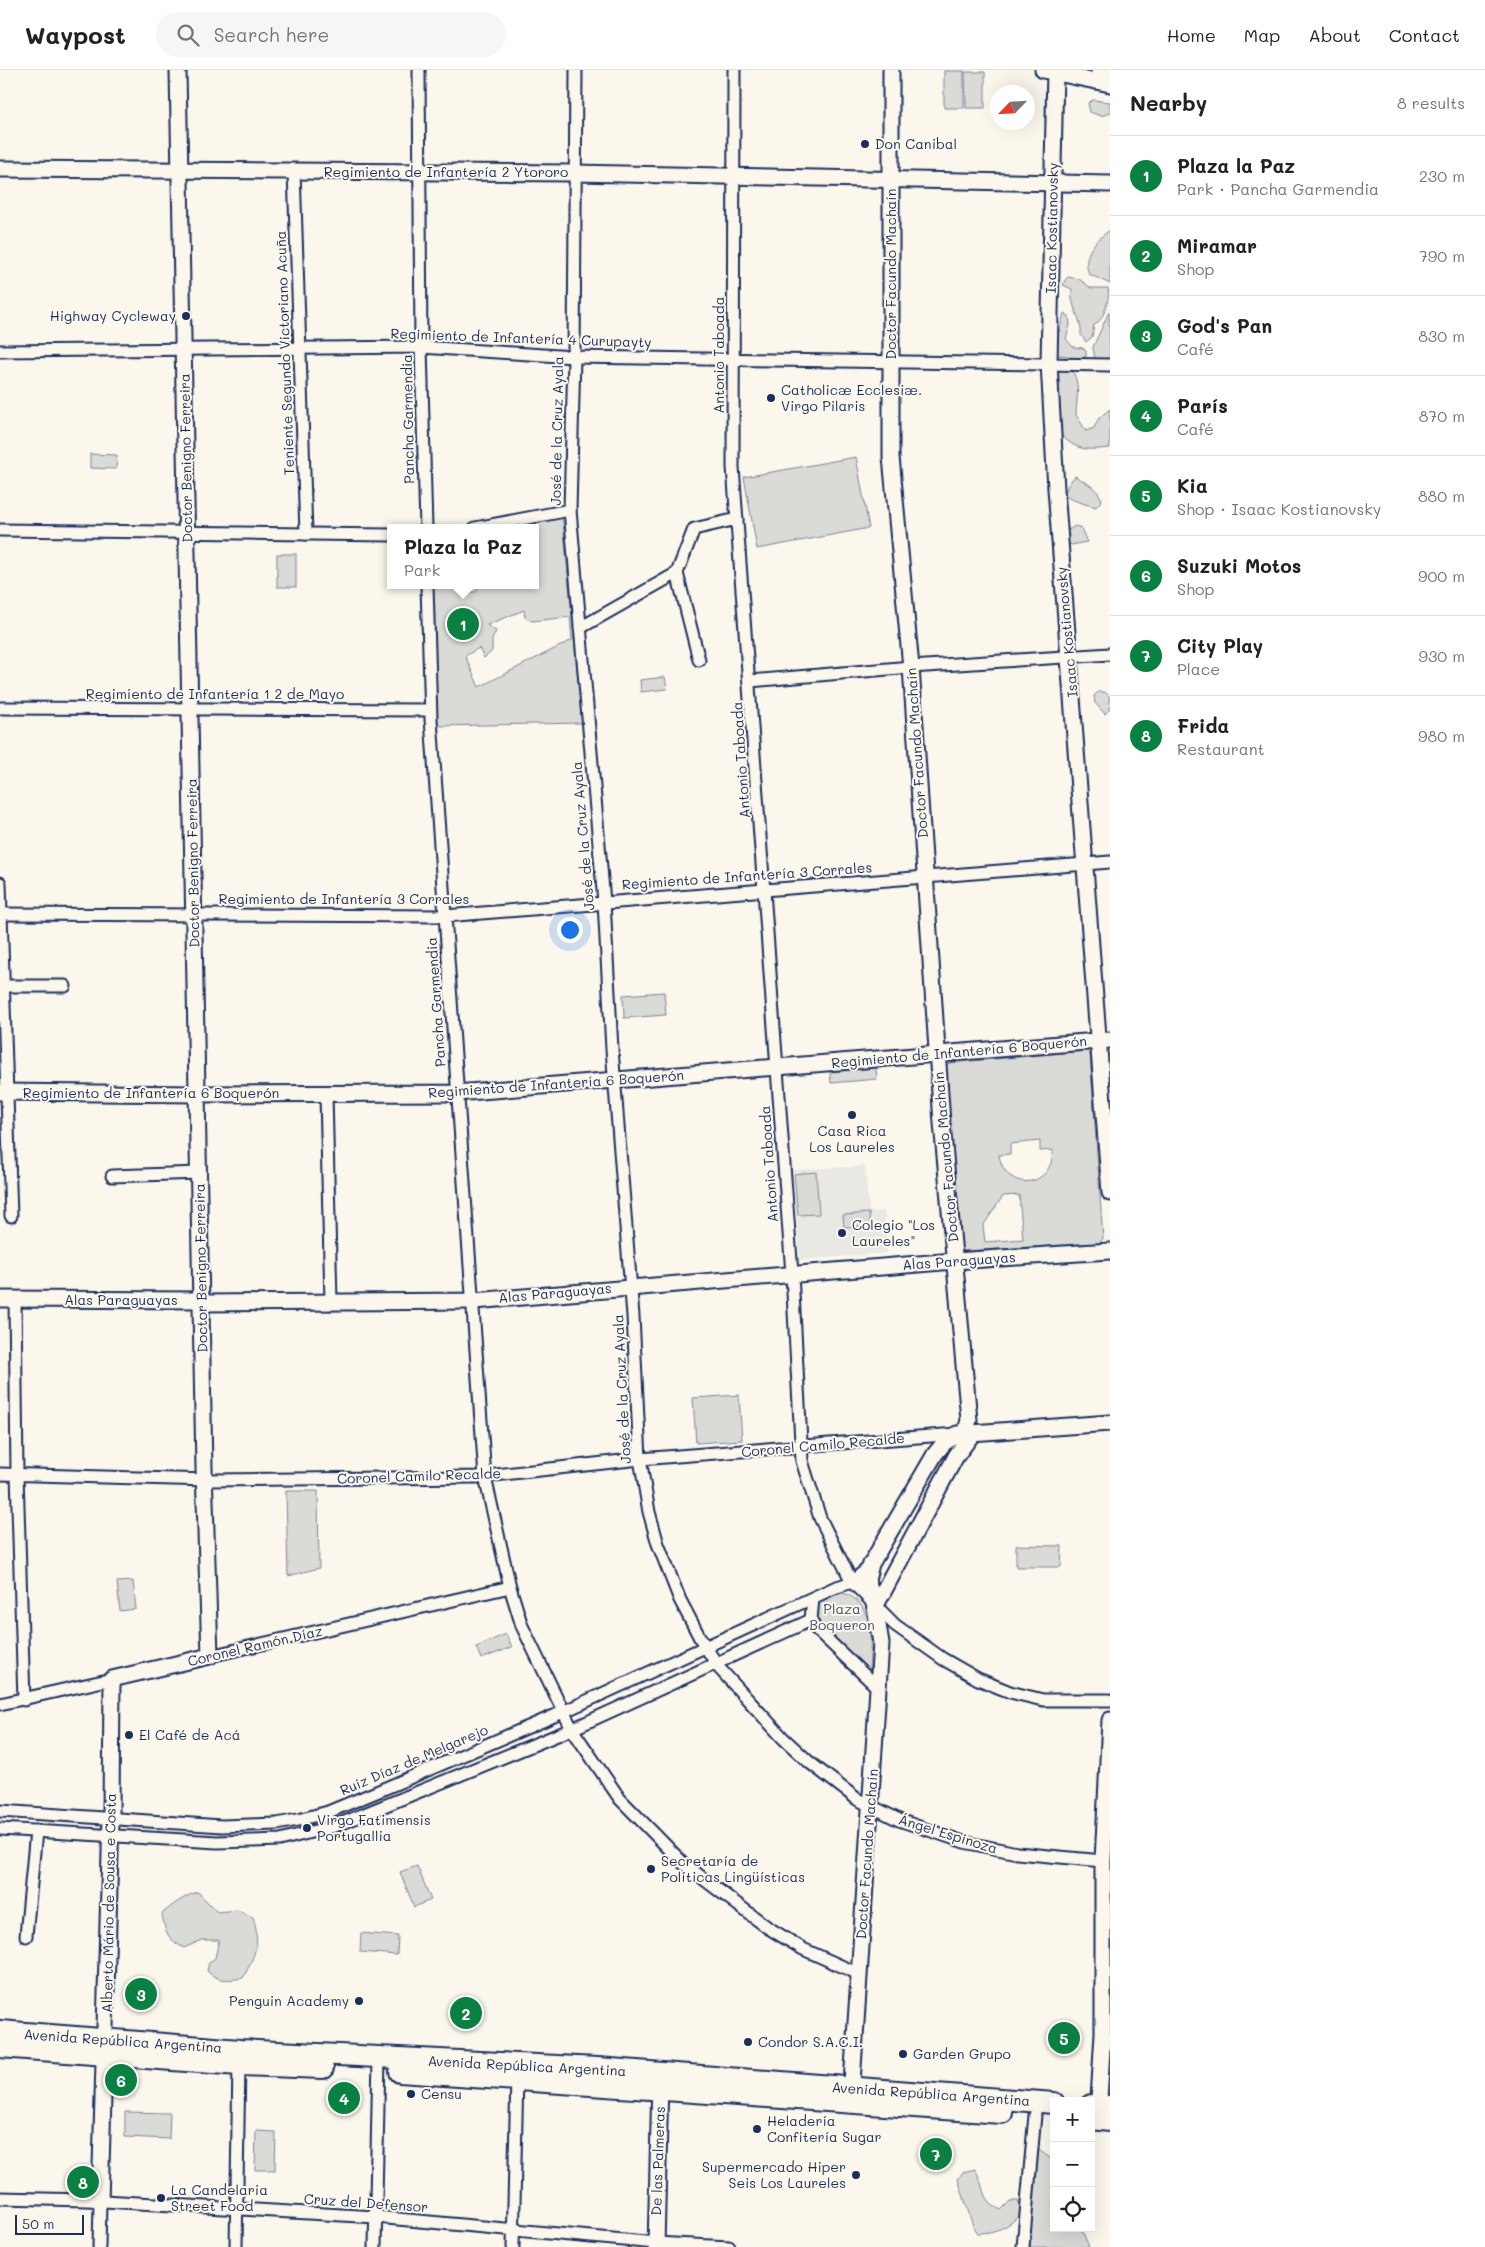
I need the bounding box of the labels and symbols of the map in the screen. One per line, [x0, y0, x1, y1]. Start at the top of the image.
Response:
north arrow [990, 85, 1035, 130]
place label: Don Canibal [875, 134, 957, 153]
marker: Don Canibal [859, 138, 871, 150]
street label: Regimiento de Infantería 2 Ytororo [324, 162, 568, 181]
street label: Isaac Kostianovsky [1041, 162, 1062, 294]
street label: Doctor Facundo Machaín [881, 189, 900, 359]
street label: Teniente Segundo Victoriano Acuña [271, 230, 298, 476]
street label: Antonio Taboada [709, 297, 728, 413]
place label: Highway Cycleway [50, 306, 176, 325]
marker: Highway Cycleway [180, 310, 192, 322]
street label: Regimiento de Infantería 4 Curupayty [390, 323, 652, 352]
street label: Pancha Garmendia [397, 354, 418, 484]
street label: José de la Cruz Ayala [546, 356, 567, 506]
street label: Doctor Benigno Ferreira [175, 373, 196, 543]
place label: Catholicæ Ecclesiæ. Virgo Pilaris [781, 380, 922, 415]
marker: Catholicæ Ecclesiæ. Virgo Pilaris [765, 392, 777, 404]
street label: Isaac Kostianovsky [1051, 566, 1082, 698]
pin: 1 [447, 605, 479, 643]
street label: Doctor Facundo Machaín [901, 667, 932, 839]
street label: Regimiento de Infantería 1 2 de Mayo [86, 684, 344, 703]
street label: Antonio Taboada [727, 701, 754, 819]
street label: José de la Cruz Ayala [567, 761, 598, 911]
street label: Doctor Benigno Ferreira [182, 778, 203, 948]
street label: Regimiento de Infantería 3 Corrales [621, 857, 873, 894]
street label: Regimiento de Infantería 3 Corrales [219, 889, 469, 908]
your location [557, 917, 583, 943]
street label: Pancha Garmendia [421, 937, 450, 1068]
street label: Regimiento de Infantería 6 Boquerón [830, 1031, 1088, 1072]
street label: Regimiento de Infantería 6 Boquerón [427, 1065, 685, 1102]
street label: Doctor Facundo Machaín [929, 1071, 962, 1243]
street label: Regimiento de Infantería 6 Boquerón [23, 1083, 279, 1102]
street label: Antonio Taboada [755, 1105, 782, 1223]
marker: Casa Rica Los Laureles [846, 1109, 858, 1121]
place label: Casa Rica Los Laureles [809, 1121, 895, 1156]
street label: Doctor Benigno Ferreira [190, 1183, 211, 1353]
place label: Colegio "Los Laureles" [852, 1215, 935, 1250]
marker: Colegio "Los Laureles" [836, 1227, 848, 1239]
street label: Alas Paraguayas [902, 1247, 1016, 1274]
street label: Alas Paraguayas [498, 1278, 612, 1307]
street label: Alas Paraguayas [64, 1290, 178, 1309]
street label: José de la Cruz Ayala [608, 1314, 635, 1464]
street label: Coronel Camilo Recalde [740, 1428, 906, 1461]
street label: Coronel Camilo Recalde [337, 1463, 501, 1488]
park label: Plaza Boqueron [809, 1599, 875, 1634]
street label: Coronel Ramón Díaz [186, 1621, 324, 1670]
street label: Ruiz Díaz de Melgarejo [337, 1720, 491, 1799]
place label: El Café de Acá [139, 1725, 240, 1744]
marker: El Café de Acá [123, 1729, 135, 1741]
street label: Doctor Facundo Machaín [851, 1768, 882, 1940]
street label: Alberto Mário de Sousa e Costa [97, 1793, 120, 2013]
street label: Ángel Espinoza [896, 1809, 1000, 1858]
place label: Virgo Fatimensis Portugallia [317, 1810, 431, 1845]
marker: Virgo Fatimensis Portugallia [301, 1822, 313, 1834]
place label: Secretaría de Políticas Lingüísticas [661, 1851, 805, 1886]
marker: Secretaría de Políticas Lingüísticas [645, 1863, 657, 1875]
pin: 3 [125, 1975, 157, 2013]
place label: Penguin Academy [229, 1991, 349, 2010]
pin: 2 [450, 1994, 482, 2032]
marker: Penguin Academy [353, 1995, 365, 2007]
pin: 5 [1048, 2019, 1080, 2057]
street label: Avenida República Argentina [23, 2024, 223, 2057]
place label: Condor S.A.C.I. [758, 2032, 863, 2051]
marker: Condor S.A.C.I. [742, 2036, 754, 2048]
place label: Garden Grupo [913, 2044, 1011, 2063]
marker: Garden Grupo [897, 2048, 909, 2060]
street label: Avenida República Argentina [427, 2051, 627, 2080]
pin: 6 [105, 2061, 137, 2099]
street label: Avenida República Argentina [831, 2077, 1031, 2110]
pin: 4 [328, 2079, 360, 2117]
place label: Censu [421, 2084, 462, 2103]
marker: Censu [405, 2088, 417, 2100]
street label: De las Palmeras [646, 2106, 669, 2216]
place label: Heladería Confitería Sugar [767, 2111, 882, 2146]
marker: Heladería Confitería Sugar [751, 2123, 763, 2135]
pin: 7 [920, 2135, 952, 2173]
place label: Supermercado Hiper Seis Los Laureles [702, 2157, 846, 2192]
pin: 8 [67, 2163, 99, 2201]
marker: Supermercado Hiper Seis Los Laureles [850, 2169, 862, 2181]
place label: La Candelaria Street Food [171, 2180, 268, 2215]
street label: Cruz del Defensor [303, 2189, 429, 2216]
marker: La Candelaria Street Food [155, 2192, 167, 2204]
scale bar [15, 2212, 84, 2235]

